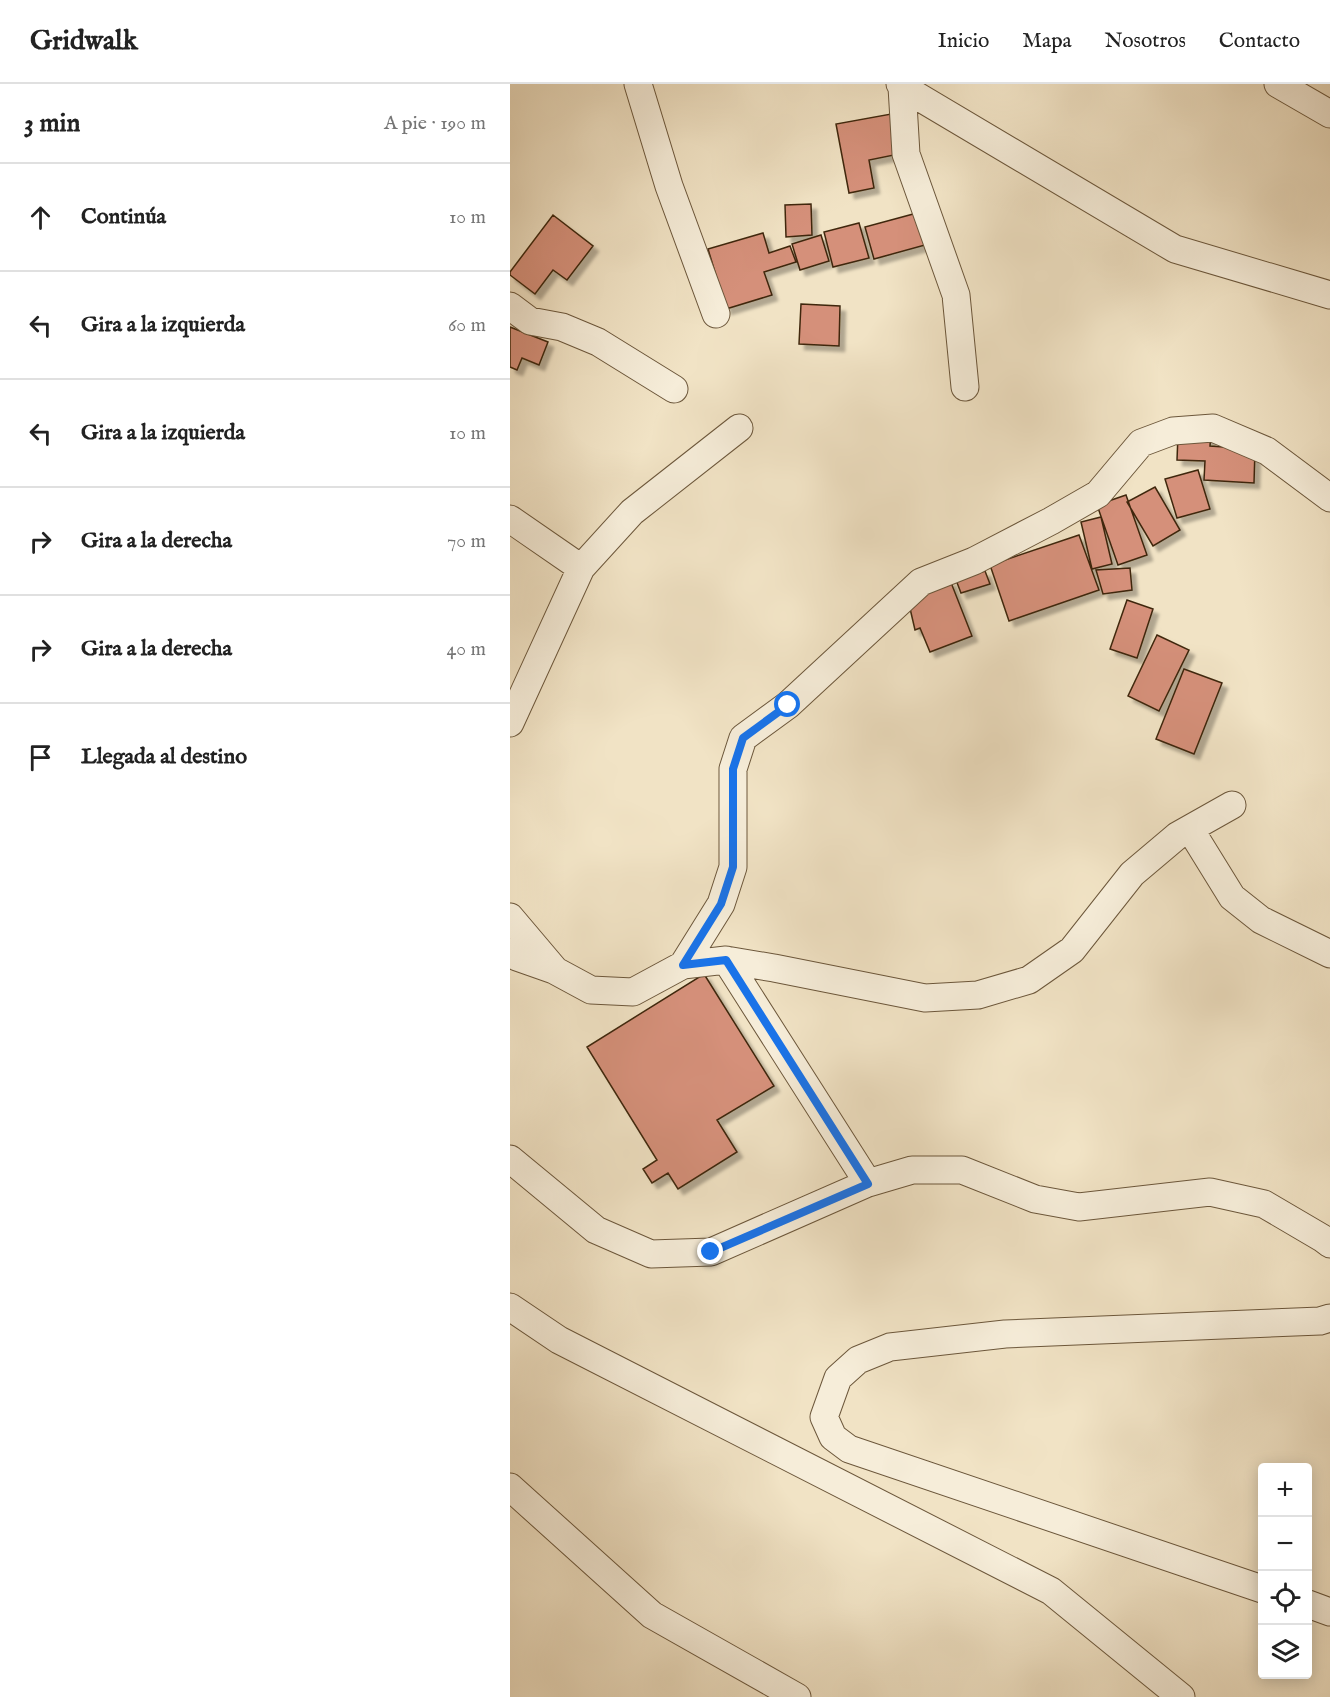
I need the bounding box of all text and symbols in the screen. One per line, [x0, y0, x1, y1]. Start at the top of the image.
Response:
text: Gridwalk [30, 24, 138, 59]
text: Inicio [938, 28, 989, 55]
text: Mapa [1022, 28, 1072, 55]
text: Nosotros [1105, 28, 1186, 55]
text: Contacto [1219, 28, 1300, 55]
text: 3 min [24, 107, 80, 140]
text: A pie · 190 m [384, 111, 486, 136]
icon: ahead [24, 201, 57, 234]
text: Continúa [81, 203, 166, 231]
text: 10 m [449, 205, 486, 230]
icon: left [24, 309, 57, 342]
text: Gira a la izquierda [81, 311, 245, 339]
text: 60 m [448, 313, 486, 338]
icon: left [24, 417, 57, 450]
text: Gira a la izquierda [81, 419, 245, 447]
text: 10 m [449, 421, 486, 446]
icon: right [24, 525, 57, 558]
text: Gira a la derecha [81, 527, 232, 555]
text: 70 m [447, 529, 486, 554]
icon: right [24, 633, 57, 666]
text: Gira a la derecha [81, 635, 232, 663]
text: 40 m [447, 637, 486, 662]
route start [774, 691, 800, 717]
icon: arrive [24, 741, 57, 774]
text: Llegada al destino [81, 743, 247, 771]
route end [697, 1238, 723, 1264]
map controls [1258, 1463, 1312, 1679]
button: + [1258, 1463, 1312, 1517]
button: − [1258, 1517, 1312, 1571]
button: locate [1258, 1571, 1312, 1625]
button: layers [1258, 1625, 1312, 1679]

